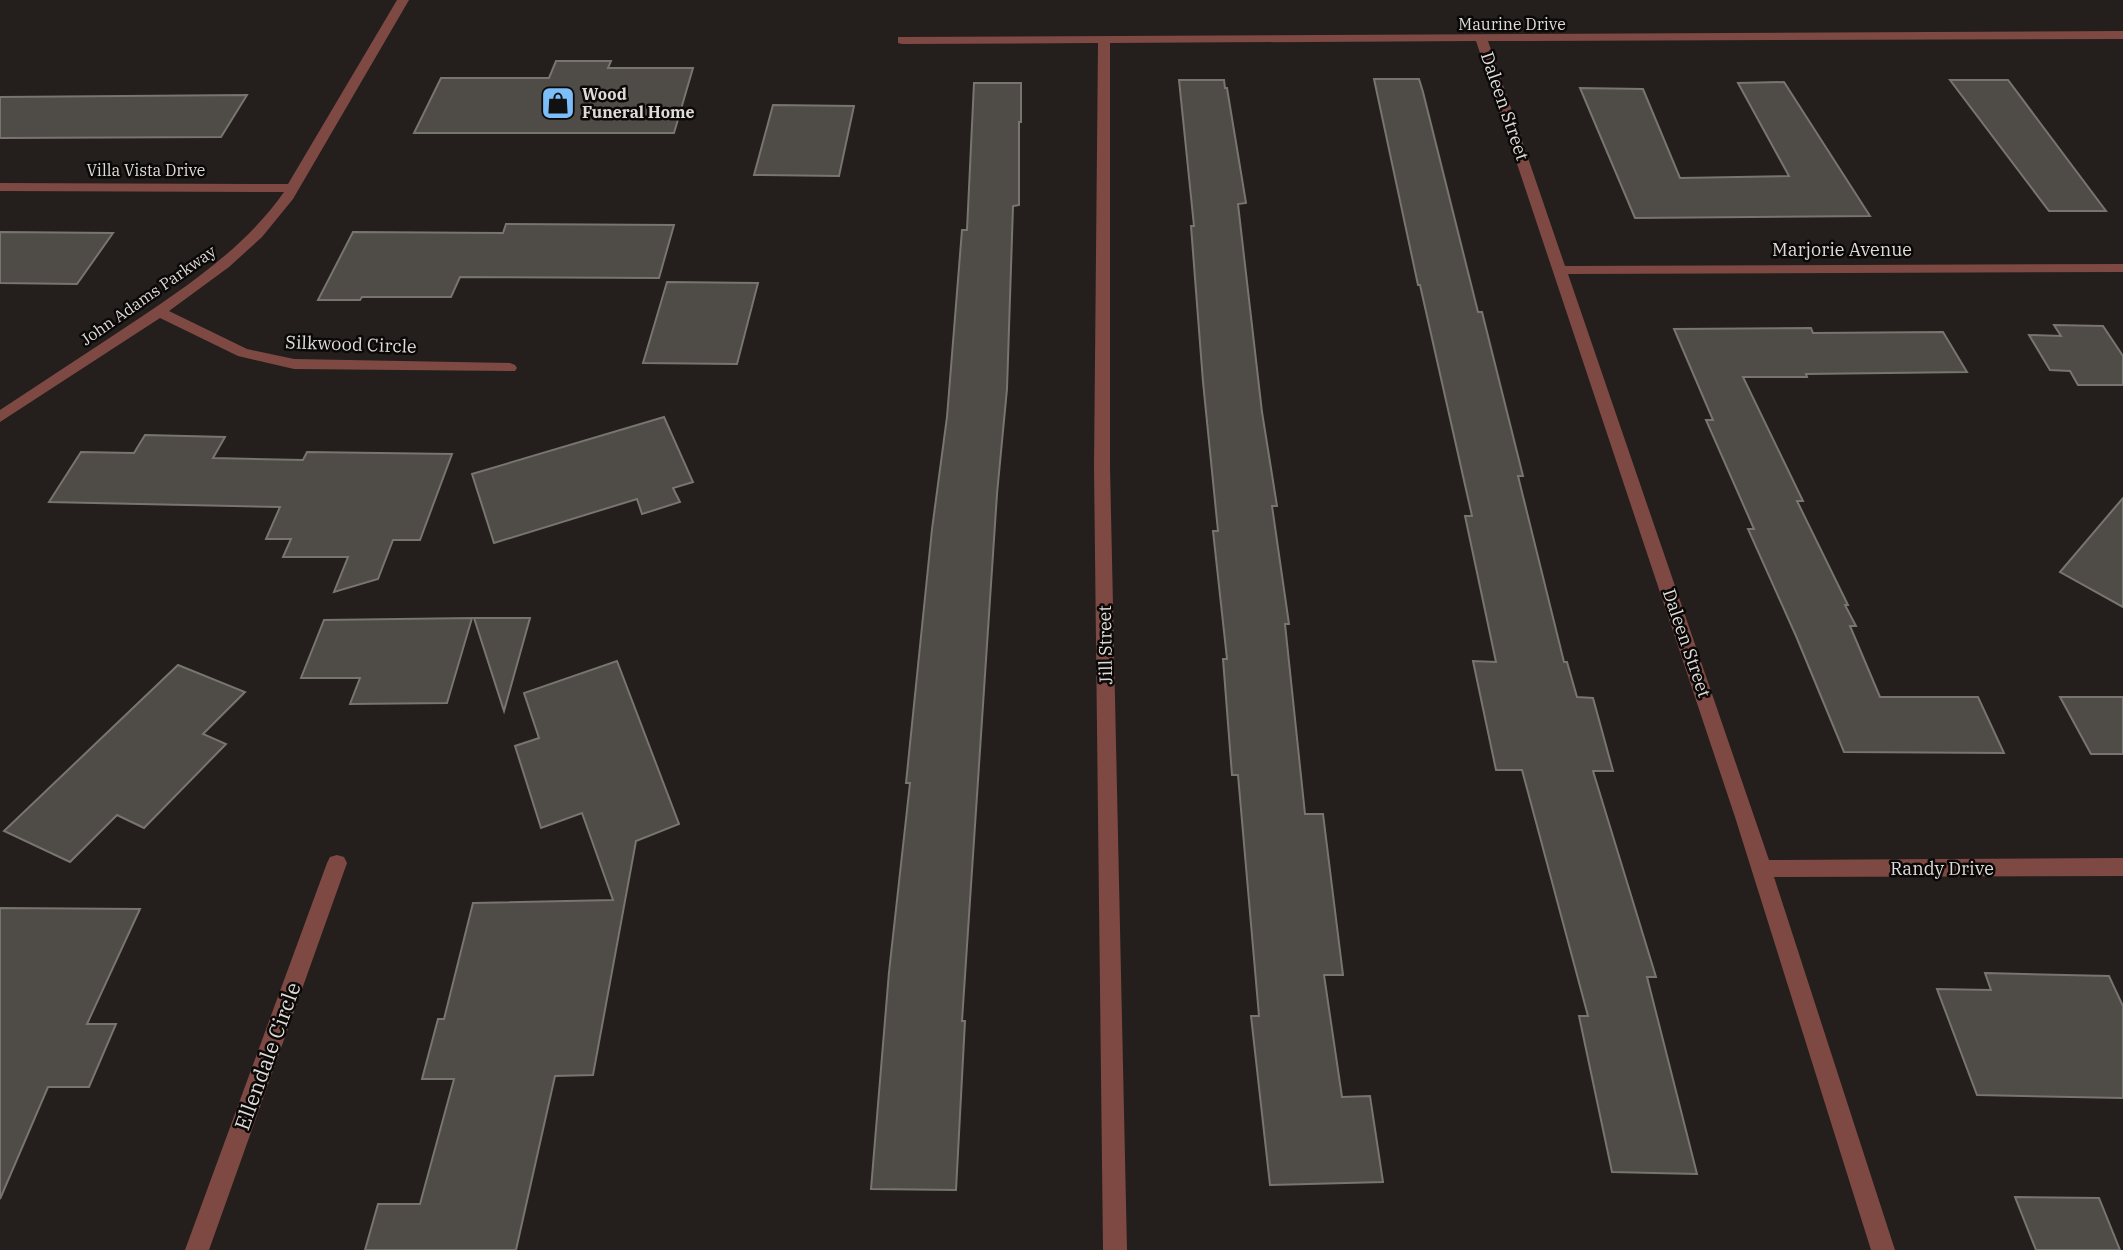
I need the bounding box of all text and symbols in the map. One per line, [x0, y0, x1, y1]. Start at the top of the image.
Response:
street label: Maurine Drive [1458, 14, 1566, 34]
street label: Daleen Street [1476, 49, 1534, 163]
shop icon: Wood Funeral Home [539, 84, 577, 122]
place label: Wood Funeral Home [582, 84, 695, 122]
street label: Villa Vista Drive [87, 160, 205, 180]
street label: Marjorie Avenue [1772, 238, 1912, 261]
street label: John Adams Parkway [76, 240, 220, 349]
street label: Silkwood Circle [285, 330, 417, 358]
street label: Daleen Street [1658, 586, 1716, 700]
street label: Jill Street [1093, 605, 1117, 685]
street label: Randy Drive [1890, 857, 1994, 880]
street label: Ellendale Circle [227, 978, 307, 1134]

